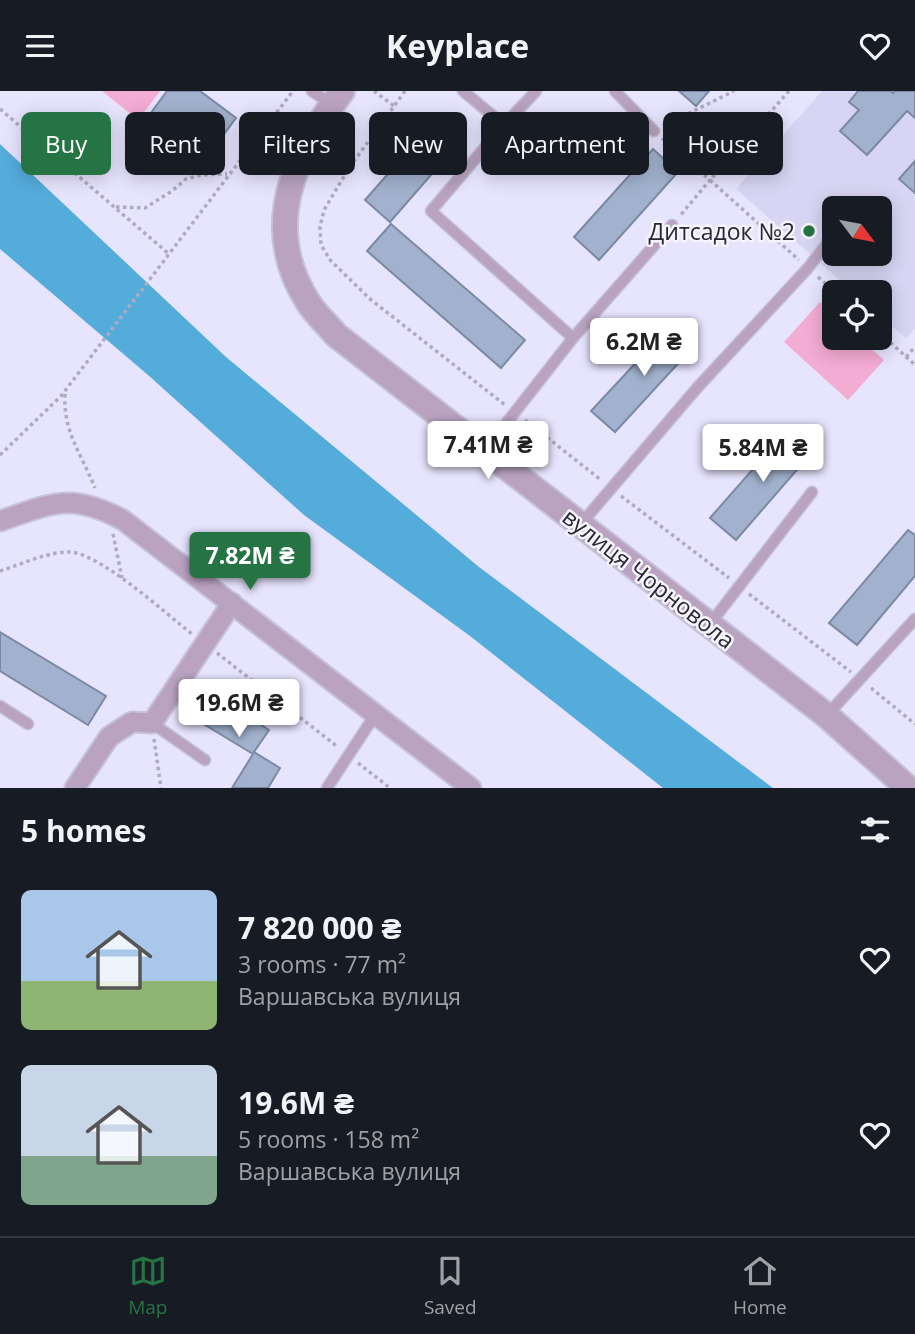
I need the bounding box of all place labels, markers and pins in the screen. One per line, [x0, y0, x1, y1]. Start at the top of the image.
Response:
place label: Дитсадок №2 [649, 215, 795, 247]
marker: Дитсадок №2 [801, 223, 817, 239]
pin: 6.2M ₴ [587, 319, 701, 378]
pin: 7.41M ₴ [423, 421, 553, 481]
pin: 5.84M ₴ [698, 425, 828, 484]
pin: 7.82M ₴ [185, 533, 315, 592]
pin: 19.6M ₴ [174, 679, 304, 739]

